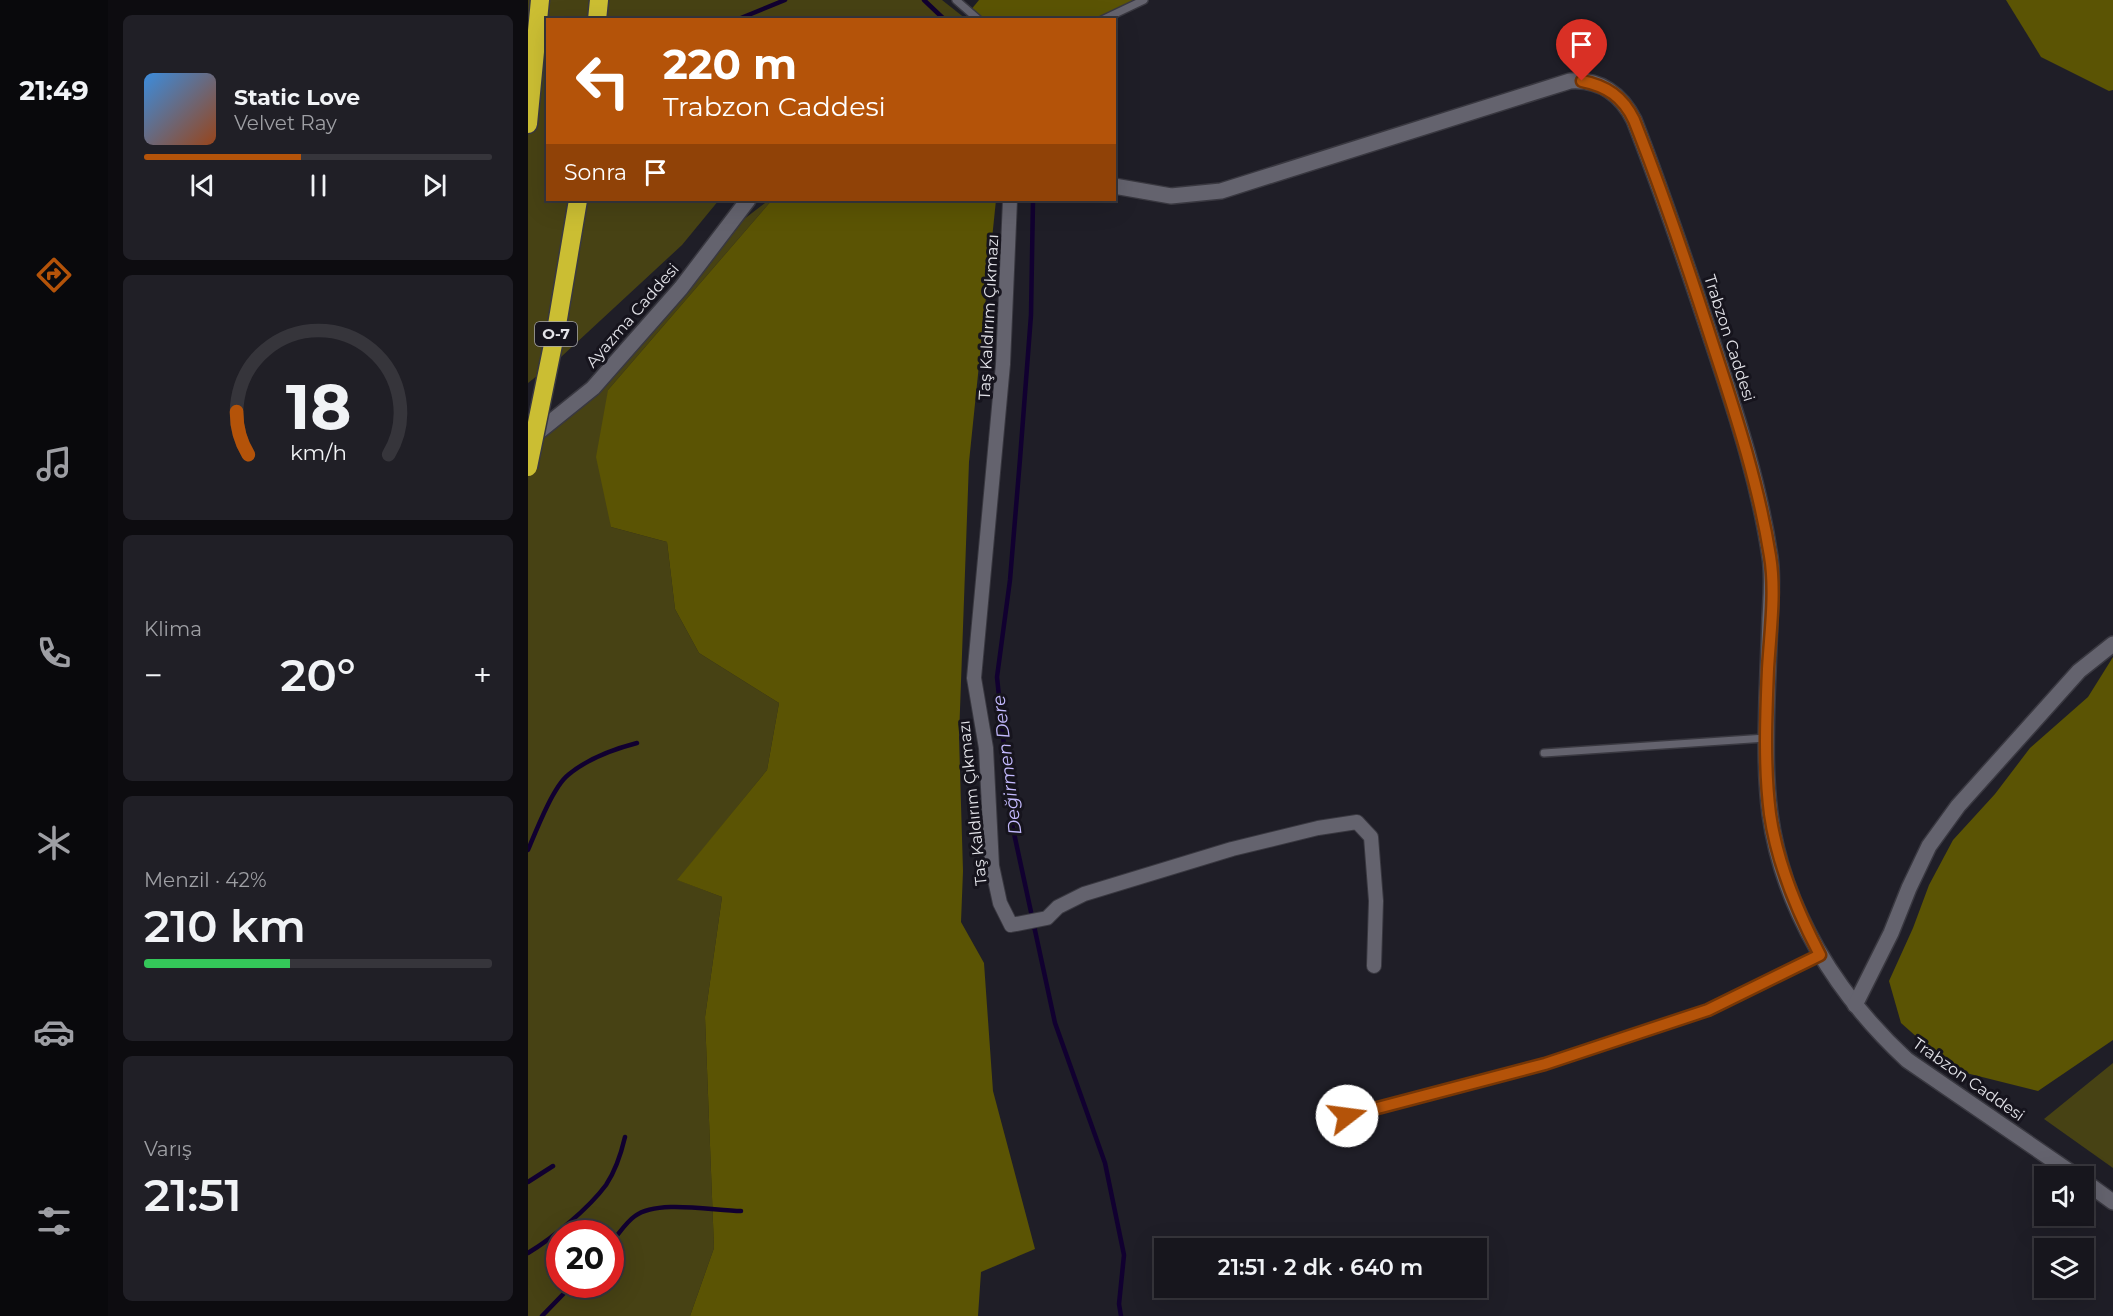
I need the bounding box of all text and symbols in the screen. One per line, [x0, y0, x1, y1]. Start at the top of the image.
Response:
pin [1556, 19, 1607, 81]
icon: arrive [1565, 28, 1598, 61]
text: 220 m [663, 38, 797, 90]
icon: left [564, 42, 642, 120]
text: 21:49 [19, 74, 89, 107]
text: Static Love [234, 84, 360, 111]
text: Trabzon Caddesi [663, 90, 886, 123]
text: Velvet Ray [234, 111, 337, 135]
icon: arrive [639, 156, 672, 189]
text: Sonra [564, 159, 627, 186]
icon: previous [186, 169, 219, 202]
icon: pause [302, 169, 335, 202]
icon: next [418, 169, 451, 202]
street label: Taş Kaldırım Çıkmazı [975, 234, 1002, 400]
icon: directions [33, 254, 75, 296]
street label: Ayazma Caddesi [582, 259, 683, 371]
street label: Trabzon Caddesi [1700, 272, 1759, 404]
road number: O-7 [535, 322, 577, 346]
text: 18 [285, 369, 351, 445]
text: km/h [289, 439, 347, 465]
icon: music [33, 443, 75, 485]
text: Klima [144, 617, 202, 641]
icon: phone [33, 632, 75, 674]
text: 20° [280, 647, 356, 702]
text: − [144, 655, 163, 695]
text: + [473, 655, 492, 695]
water label: Değirmen Dere [988, 694, 1026, 836]
street label: Taş Kaldırım Çıkmazı [954, 719, 991, 886]
icon: climate [33, 822, 75, 864]
text: Menzil · 42% [144, 868, 267, 892]
text: 210 km [144, 898, 306, 953]
icon: car [33, 1011, 75, 1053]
street label: Trabzon Caddesi [1909, 1034, 2028, 1125]
position arrow [1315, 1084, 1379, 1148]
text: Varış [144, 1137, 192, 1161]
map controls [2034, 1166, 2094, 1298]
button: sound [2034, 1166, 2094, 1226]
text: 21:51 [144, 1167, 242, 1222]
icon: filters [33, 1200, 75, 1242]
speed limit sign: 20 [546, 1220, 624, 1298]
button: layers [2034, 1238, 2094, 1298]
text: 21:51 · 2 dk · 640 m [1218, 1254, 1423, 1281]

